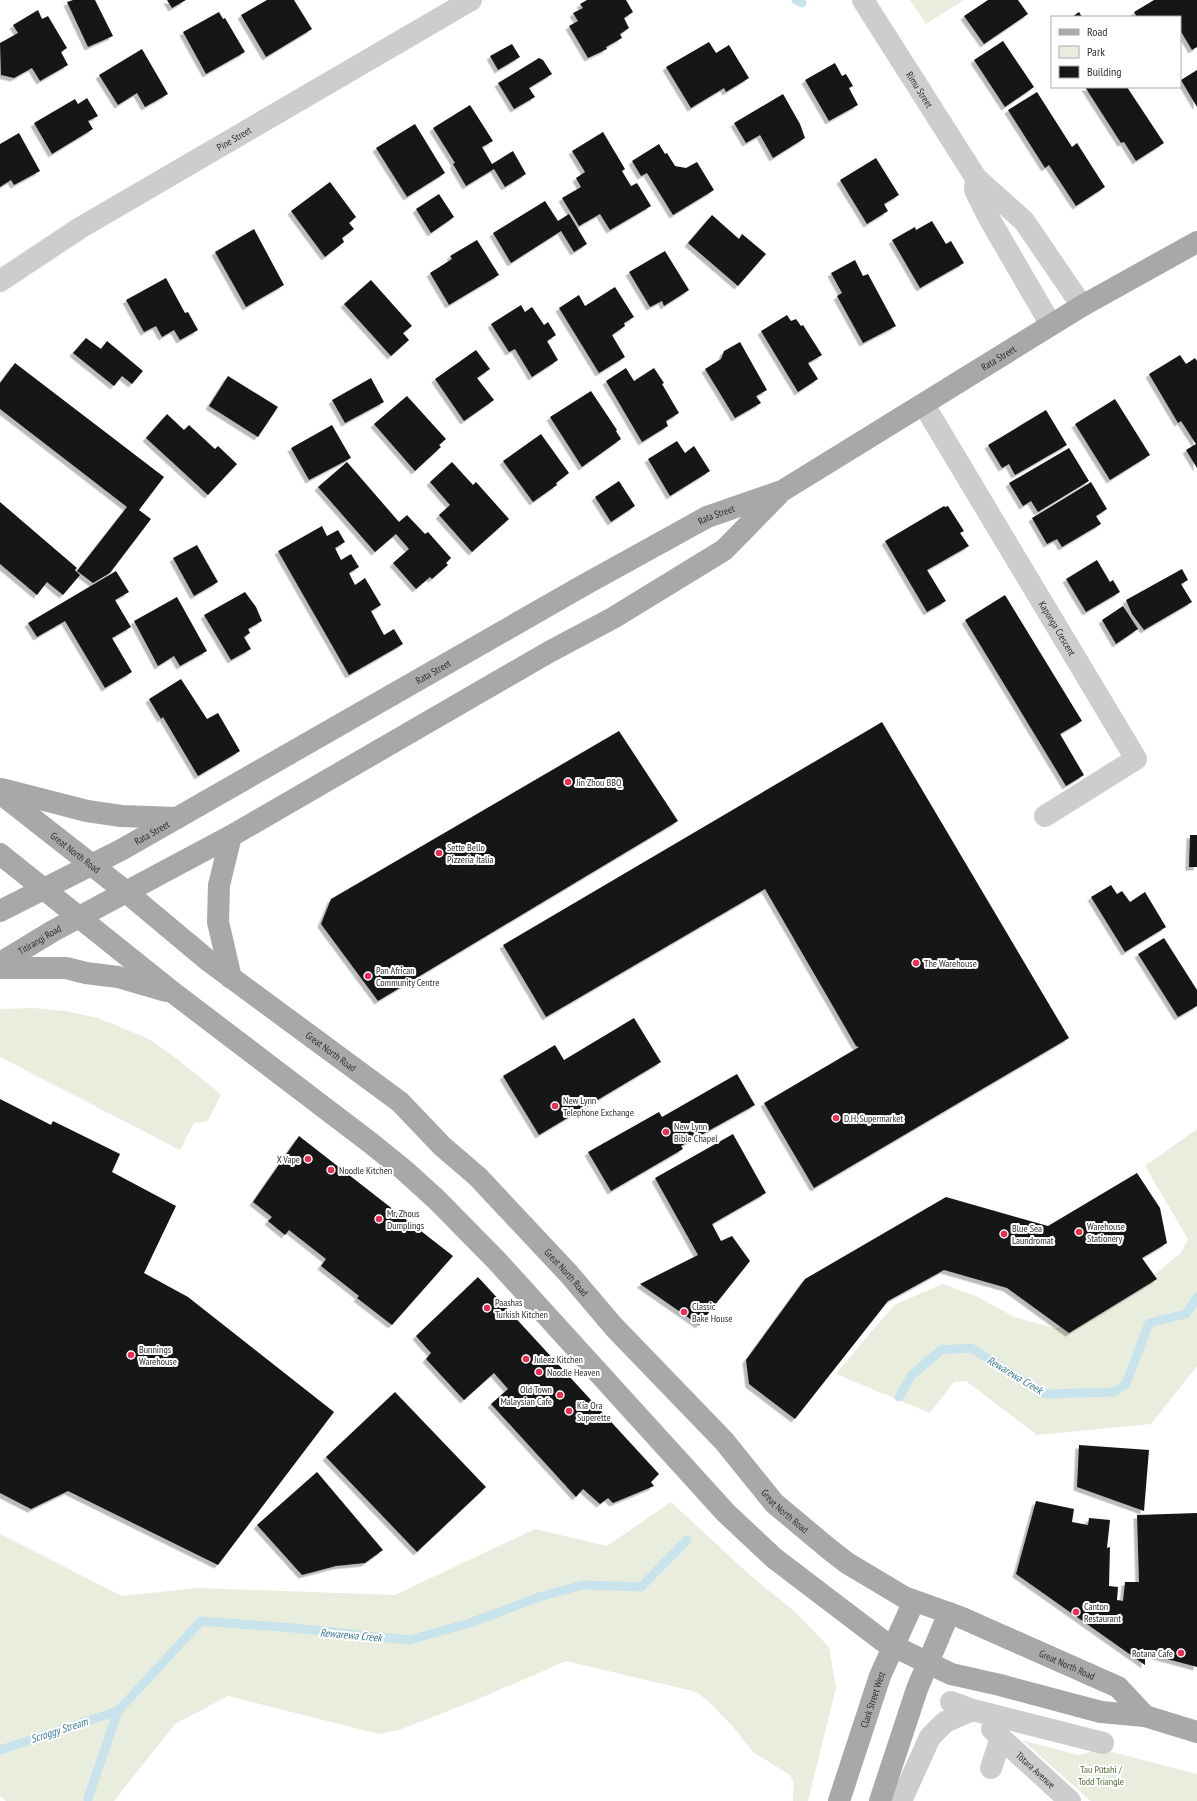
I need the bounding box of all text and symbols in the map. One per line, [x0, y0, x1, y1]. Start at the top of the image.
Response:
legend [1051, 16, 1181, 88]
text: Road [1087, 24, 1107, 39]
text: Park [1087, 44, 1105, 59]
text: Building [1087, 64, 1122, 79]
street label: Rimu Street [903, 69, 936, 111]
street label: Pine Street [214, 123, 254, 154]
street label: Rata Street [979, 342, 1019, 374]
street label: Rata Street [696, 502, 737, 528]
street label: Kaponga Crescent [1036, 599, 1079, 658]
street label: Rata Street [413, 657, 453, 687]
place label: Jin Zhou BBQ [575, 776, 622, 789]
marker: Jin Zhou BBQ [563, 777, 573, 787]
street label: Rata Street [132, 817, 172, 848]
street label: Great North Road [48, 829, 103, 876]
place label: Sette Bello Pizzeria Italia [447, 841, 494, 866]
marker: Sette Bello Pizzeria Italia [434, 848, 444, 858]
street label: Titirangi Road [16, 922, 64, 958]
place label: The Warehouse [924, 957, 977, 970]
marker: The Warehouse [911, 958, 921, 968]
place label: Pan African Community Centre [376, 964, 439, 989]
marker: Pan African Community Centre [363, 971, 373, 981]
street label: Great North Road [303, 1029, 359, 1075]
place label: New Lynn Telephone Exchange [563, 1094, 634, 1119]
marker: New Lynn Telephone Exchange [550, 1101, 560, 1111]
place label: D.H. Supermarket [844, 1112, 903, 1125]
marker: D.H. Supermarket [831, 1113, 841, 1123]
place label: New Lynn Bible Chapel [674, 1120, 718, 1145]
marker: New Lynn Bible Chapel [661, 1127, 671, 1137]
place label: X Vape [277, 1153, 300, 1166]
marker: X Vape [303, 1154, 313, 1164]
place label: Noodle Kitchen [339, 1164, 392, 1177]
marker: Noodle Kitchen [326, 1165, 336, 1175]
place label: Mr. Zhous Dumplings [387, 1207, 425, 1232]
marker: Mr. Zhous Dumplings [374, 1214, 384, 1224]
place label: Warehouse Stationery [1087, 1220, 1125, 1245]
place label: Blue Sea Laundromat [1012, 1222, 1054, 1247]
marker: Warehouse Stationery [1074, 1227, 1084, 1237]
marker: Blue Sea Laundromat [999, 1229, 1009, 1239]
street label: Great North Road [541, 1246, 591, 1299]
place label: Paashas Turkish Kitchen [495, 1296, 548, 1321]
place label: Classic Bake House [692, 1300, 732, 1325]
marker: Paashas Turkish Kitchen [482, 1303, 492, 1313]
marker: Classic Bake House [679, 1307, 689, 1317]
place label: Bunnings Warehouse [139, 1343, 177, 1368]
marker: Bunnings Warehouse [126, 1350, 136, 1360]
place label: Juleez Kitchen [533, 1353, 583, 1366]
water label: Rewarewa Creek [985, 1353, 1047, 1398]
marker: Juleez Kitchen [521, 1354, 531, 1364]
place label: Noodle Heaven [547, 1366, 600, 1379]
marker: Noodle Heaven [534, 1367, 544, 1377]
place label: Old Town Malaysian Cafe [500, 1383, 552, 1408]
marker: Old Town Malaysian Cafe [555, 1390, 565, 1400]
place label: Kia Ora Superette [577, 1399, 611, 1424]
marker: Kia Ora Superette [564, 1406, 574, 1416]
street label: Great North Road [758, 1486, 811, 1536]
place label: Canton Restaurant [1084, 1600, 1121, 1625]
marker: Canton Restaurant [1071, 1607, 1081, 1617]
water label: Rewarewa Creek [319, 1625, 384, 1645]
street label: Great North Road [1037, 1647, 1097, 1683]
place label: Rotana Cafe [1132, 1647, 1173, 1660]
marker: Rotana Cafe [1176, 1648, 1186, 1658]
street label: Clark Street West [857, 1669, 888, 1729]
water label: Scroggy Stream [29, 1714, 90, 1746]
street label: Tōtara Avenue [1013, 1749, 1058, 1791]
park label: Tau Pūtahi / Todd Triangle [1078, 1763, 1124, 1788]

